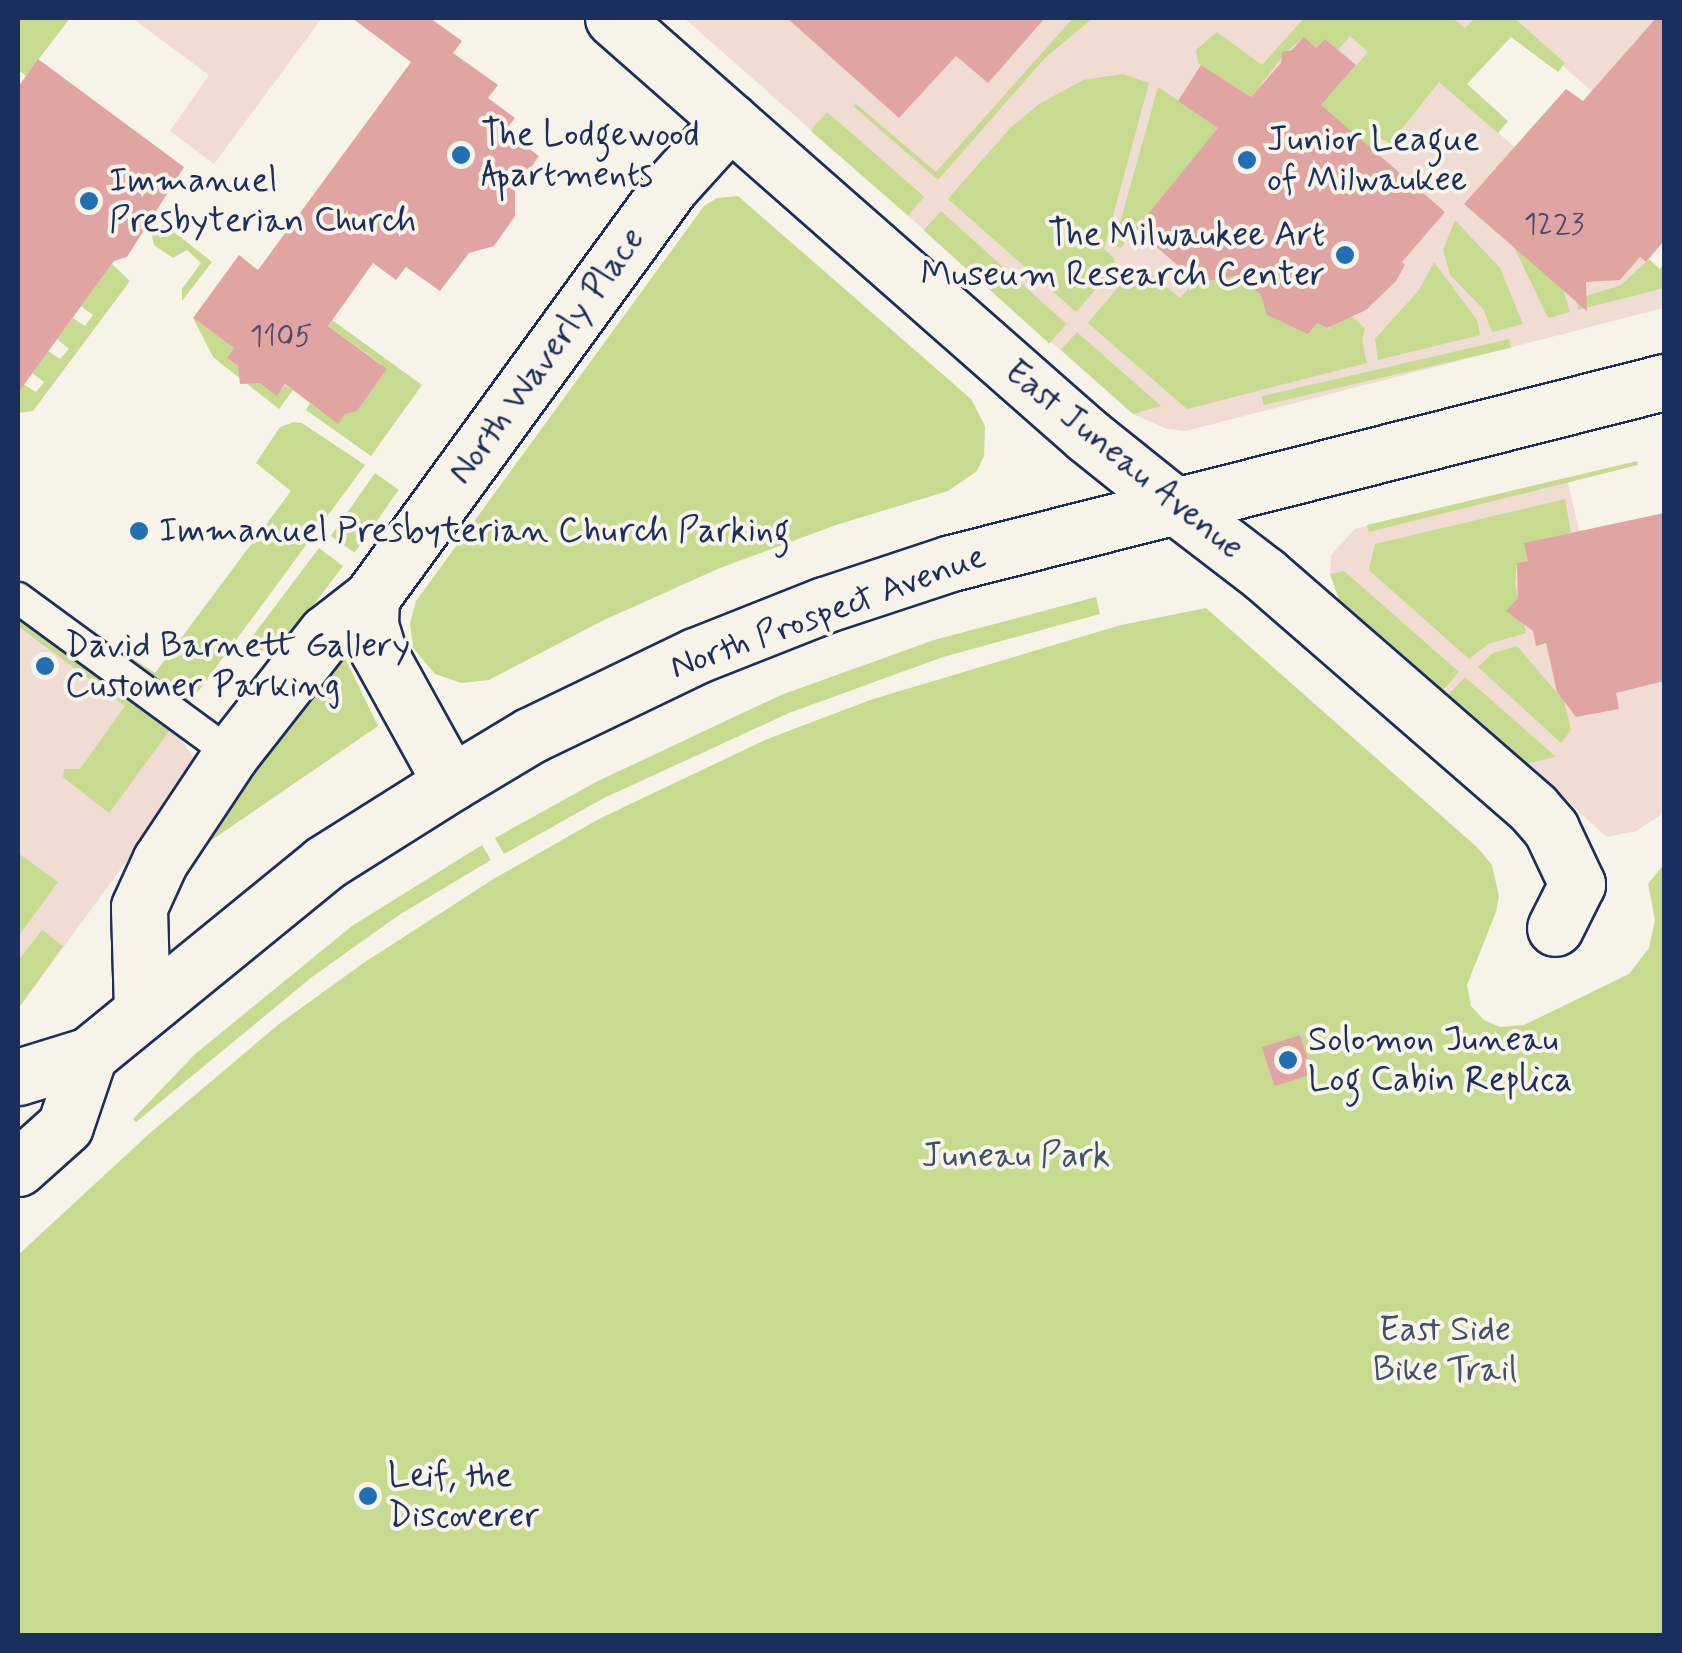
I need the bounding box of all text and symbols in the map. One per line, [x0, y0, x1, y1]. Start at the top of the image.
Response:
place label: The Lodgewood Apartments [481, 114, 701, 196]
place label: Junior League of Milwaukee [1267, 119, 1480, 201]
marker: The Lodgewood Apartments [450, 144, 472, 166]
marker: Junior League of Milwaukee [1236, 149, 1258, 171]
place label: Immanuel Presbyterian Church [109, 160, 424, 242]
marker: Immanuel Presbyterian Church [78, 190, 100, 212]
house number: 1223 [1524, 207, 1584, 243]
place label: The Milwaukee Art Museum Research Center [921, 214, 1325, 296]
street label: North Waverly Place [441, 221, 653, 491]
marker: The Milwaukee Art Museum Research Center [1334, 244, 1356, 266]
house number: 1105 [250, 319, 312, 355]
street label: East Juneau Avenue [994, 349, 1254, 571]
place label: Immanuel Presbyterian Church Parking [159, 510, 774, 552]
marker: Immanuel Presbyterian Church Parking [128, 520, 150, 542]
street label: North Prospect Avenue [665, 535, 991, 689]
place label: David Barnett Gallery Customer Parking [65, 625, 407, 707]
marker: David Barnett Gallery Customer Parking [34, 655, 56, 677]
place label: Solomon Juneau Log Cabin Replica [1308, 1019, 1585, 1101]
marker: Solomon Juneau Log Cabin Replica [1277, 1049, 1299, 1071]
park label: Juneau Park [922, 1135, 1110, 1177]
park label: East Side Bike Trail [1376, 1309, 1514, 1391]
place label: Leif, the Discoverer [388, 1455, 539, 1537]
marker: Leif, the Discoverer [357, 1485, 379, 1507]

